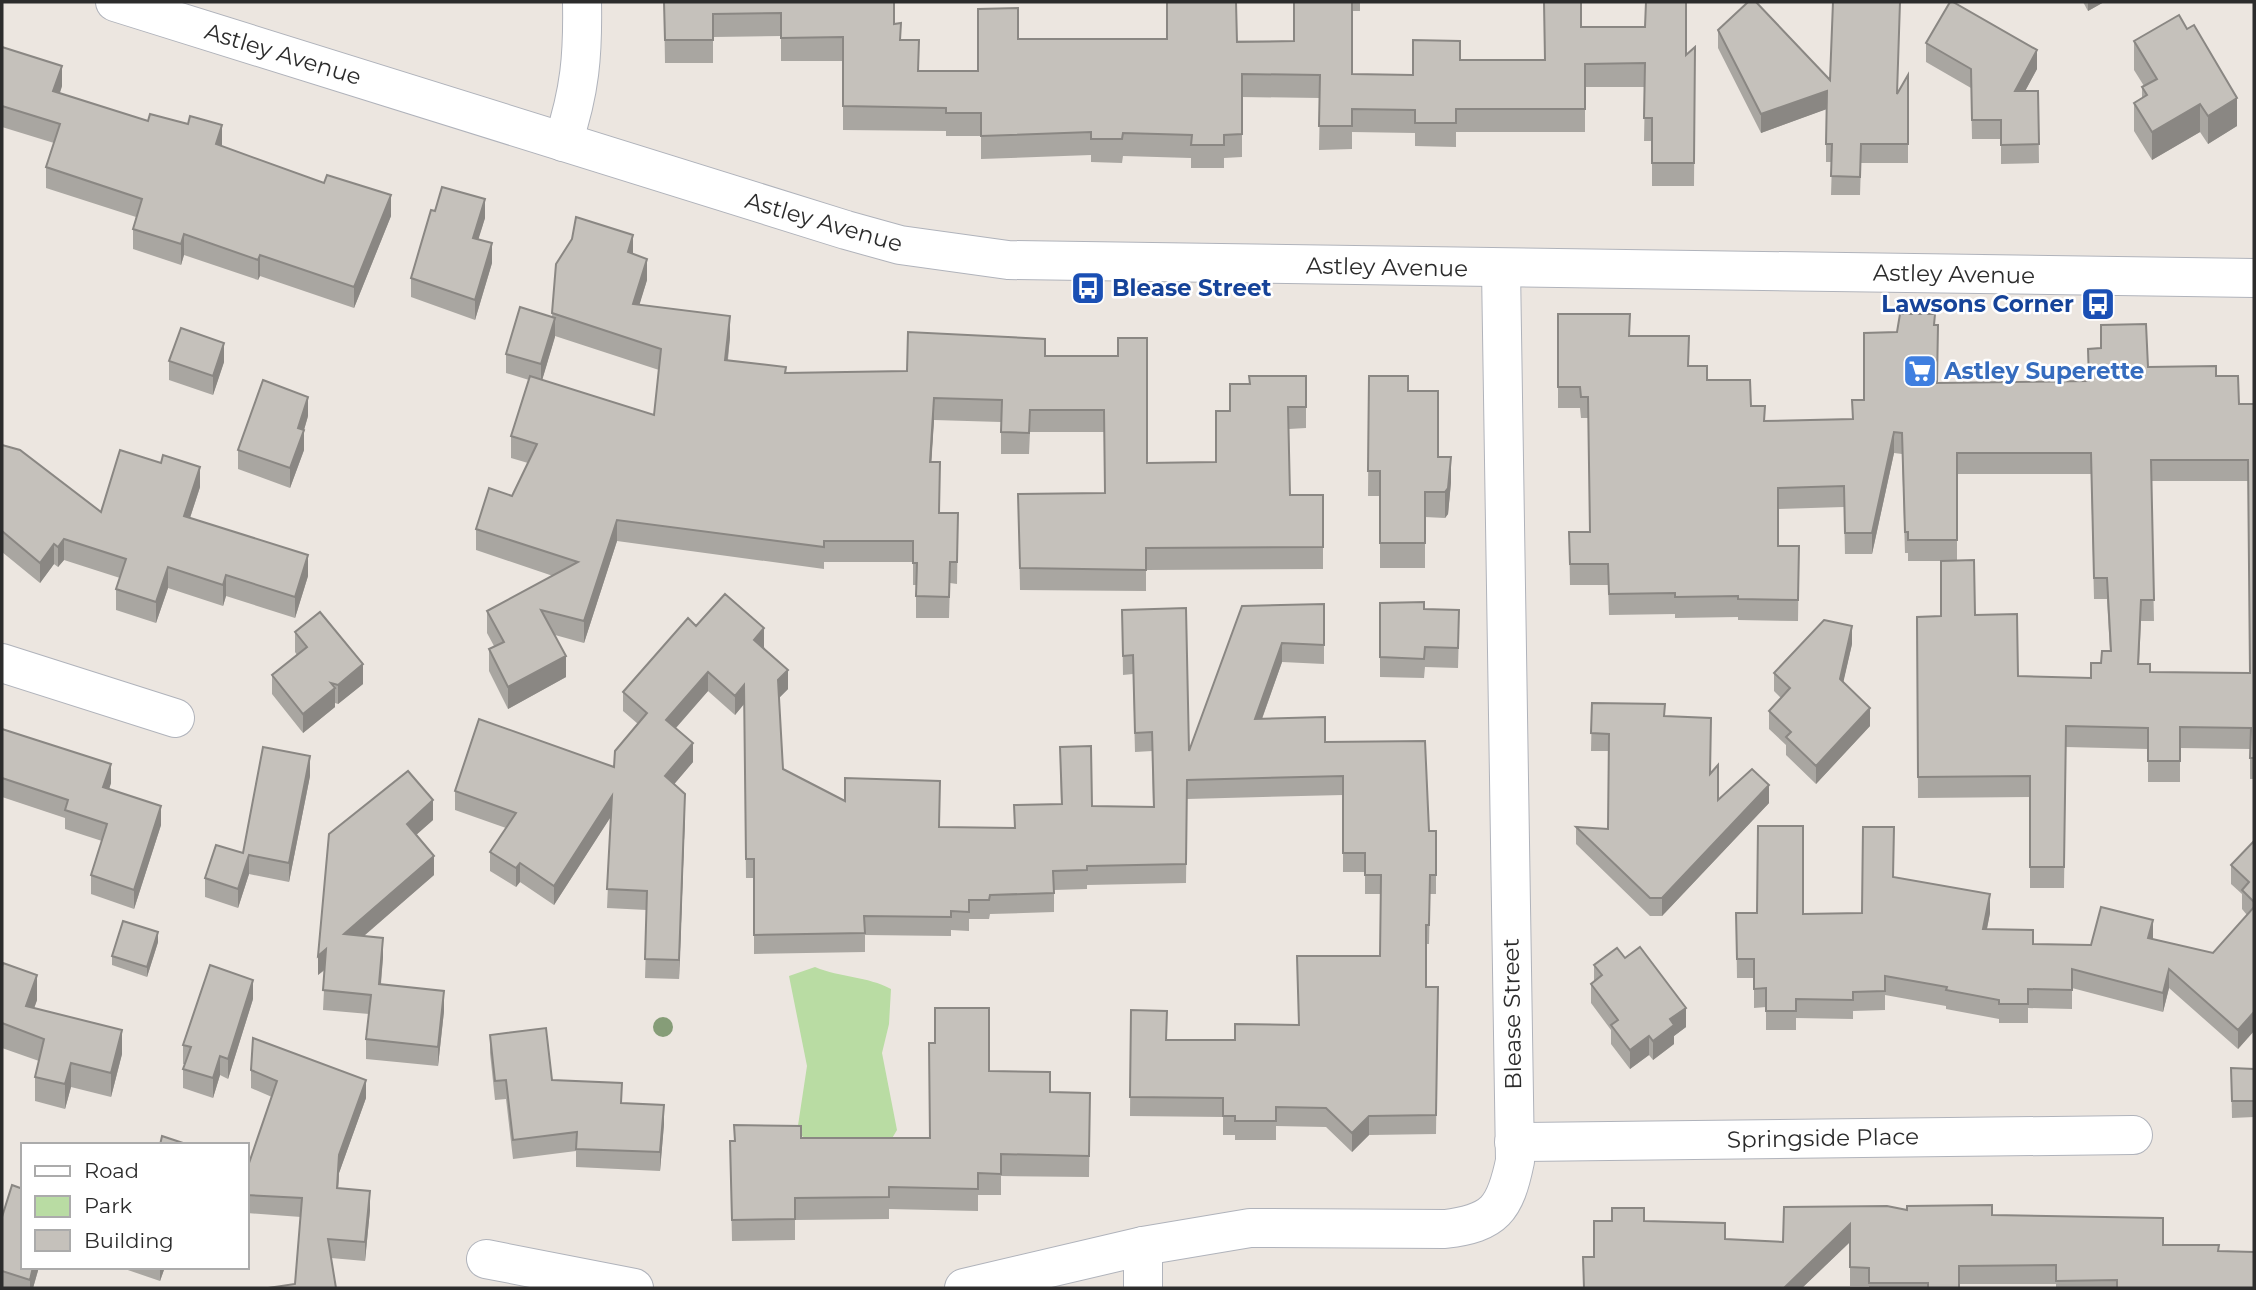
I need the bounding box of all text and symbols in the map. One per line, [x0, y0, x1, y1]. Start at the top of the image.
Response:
street label: Astley Avenue [201, 17, 365, 91]
street label: Astley Avenue [742, 186, 906, 258]
street label: Astley Avenue [1306, 252, 1468, 282]
street label: Astley Avenue [1873, 259, 2035, 289]
bus stop icon: Blease Street [1069, 269, 1107, 307]
place label: Blease Street [1112, 274, 1272, 302]
bus stop icon: Lawsons Corner [2079, 285, 2117, 323]
place label: Lawsons Corner [1881, 290, 2074, 318]
supermarket icon: Astley Superette [1901, 352, 1939, 390]
place label: Astley Superette [1943, 357, 2144, 385]
street label: Blease Street [1497, 938, 1527, 1090]
street label: Springside Place [1727, 1122, 1919, 1154]
legend [21, 1143, 248, 1269]
text: Road [84, 1158, 139, 1183]
text: Park [84, 1193, 132, 1218]
text: Building [84, 1228, 174, 1253]

